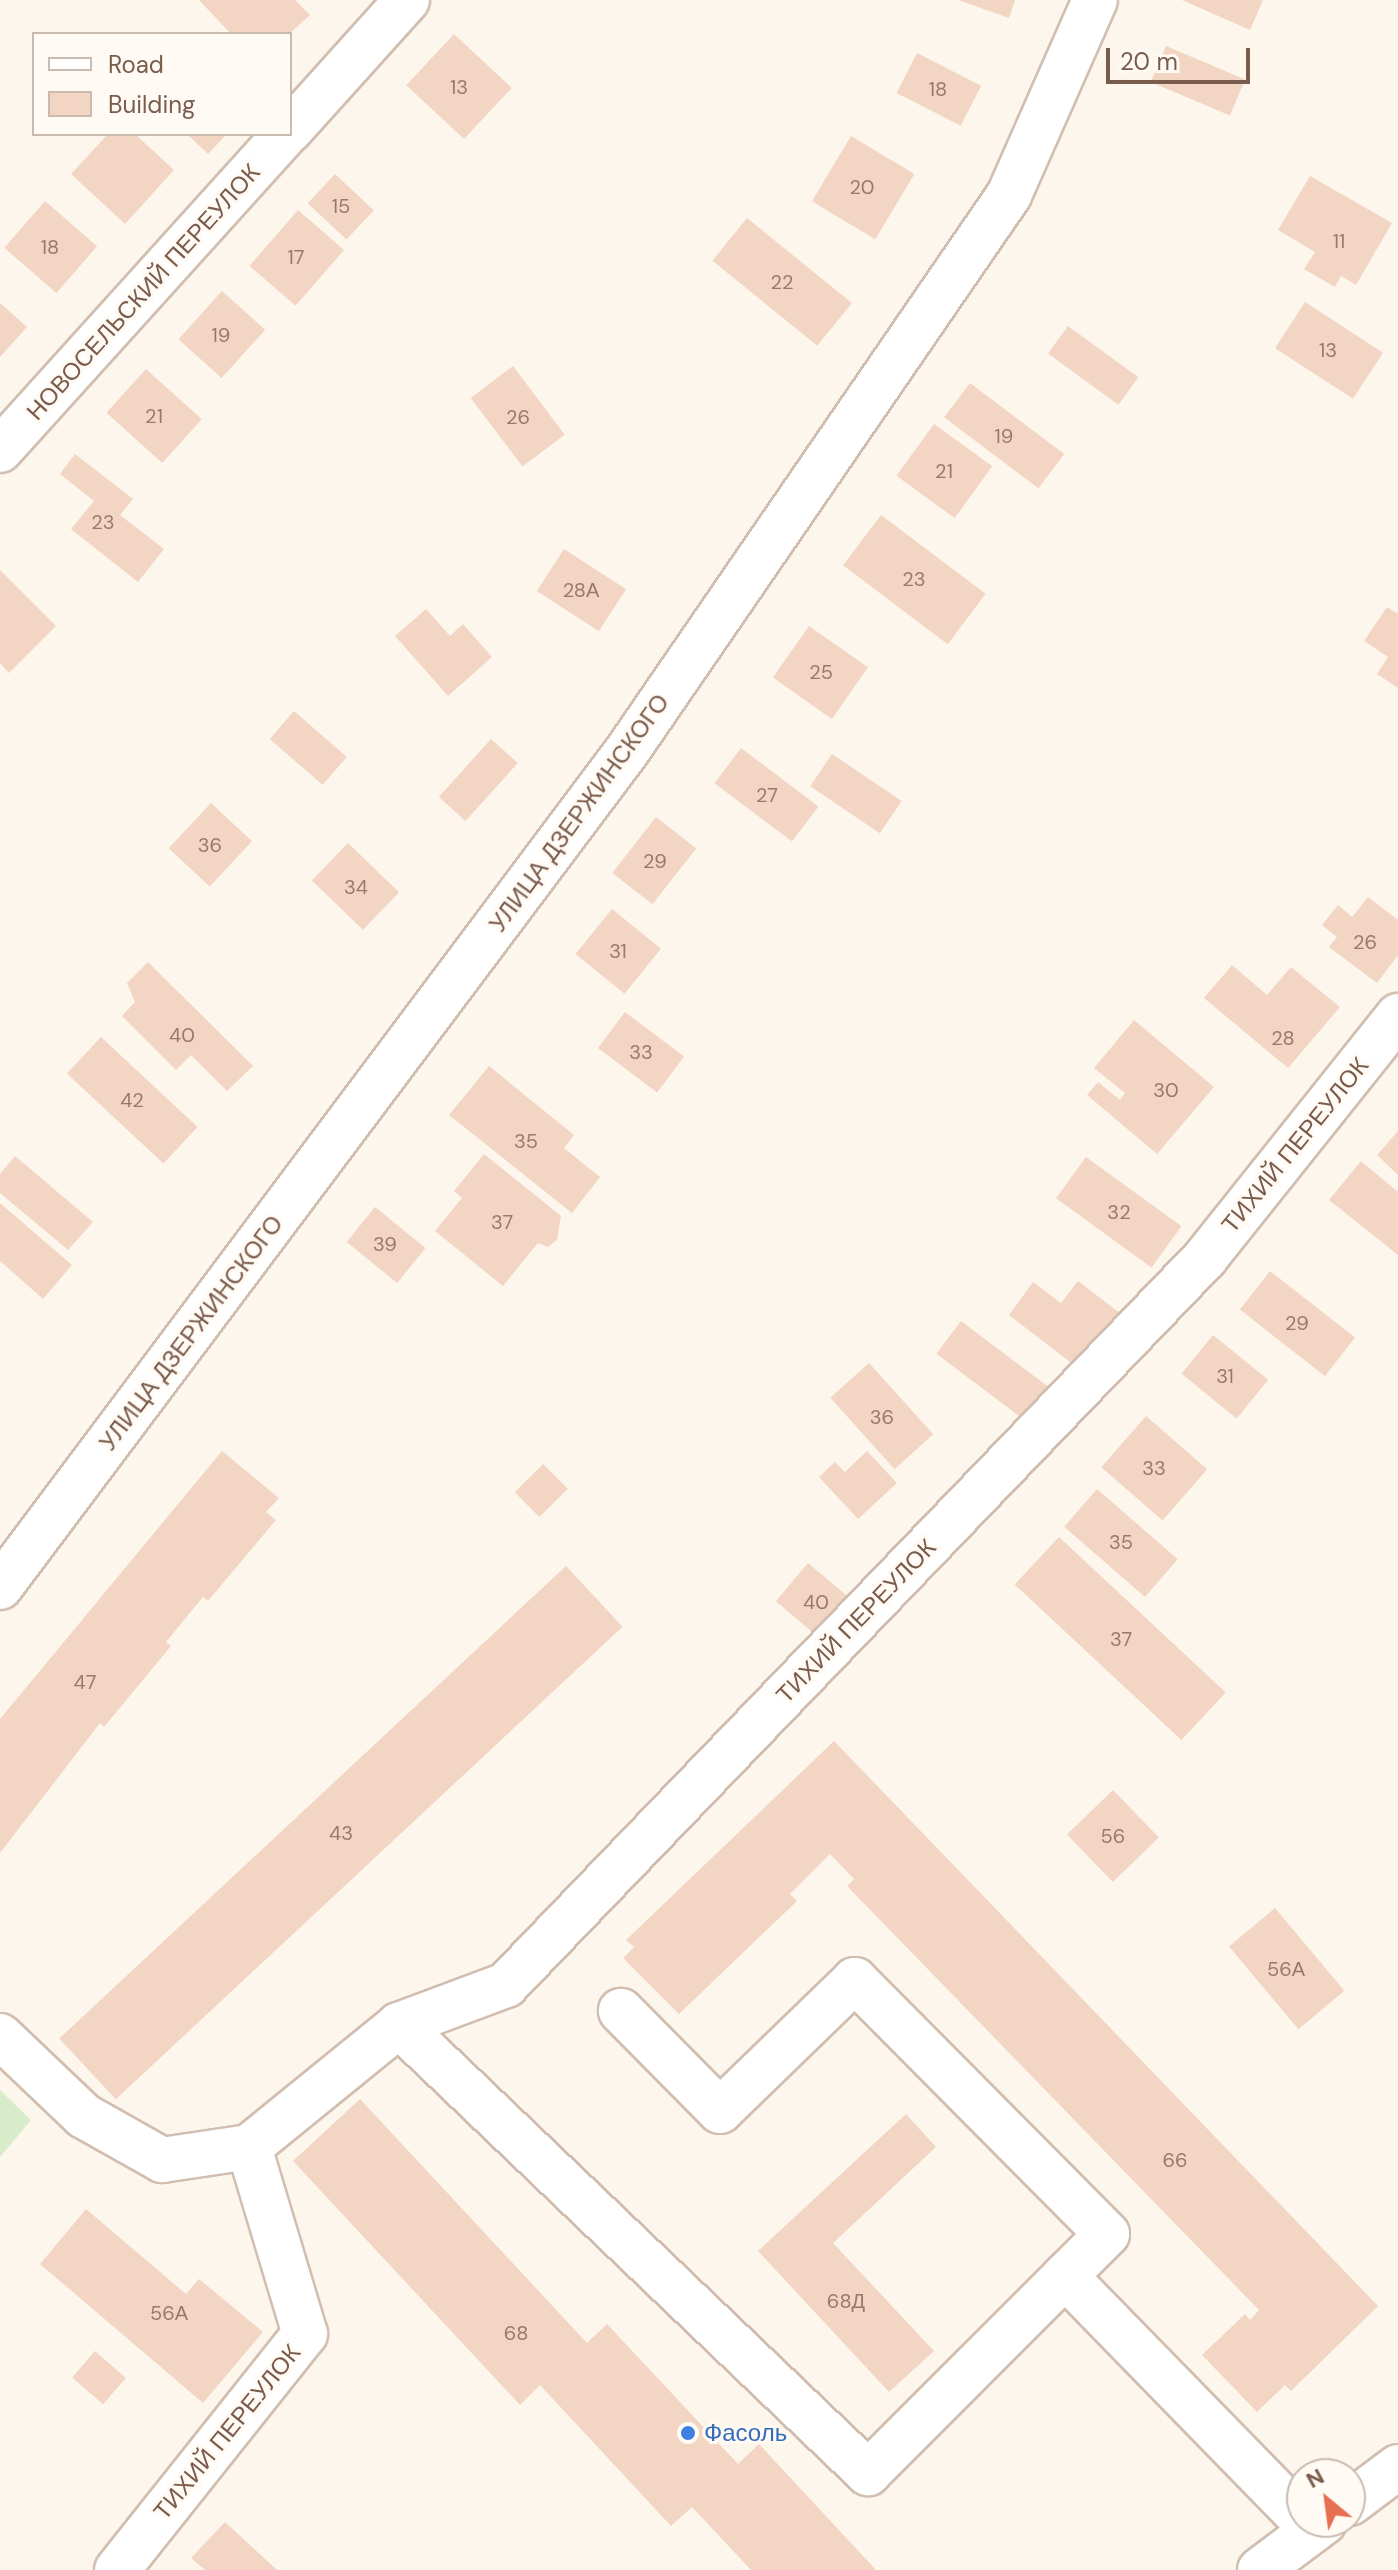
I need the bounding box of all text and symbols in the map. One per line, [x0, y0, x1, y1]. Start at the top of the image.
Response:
legend [32, 32, 292, 136]
scale bar [1110, 32, 1254, 82]
text: 20 m [1120, 46, 1178, 77]
text: Road [108, 49, 164, 80]
house number: 13 [450, 75, 468, 99]
house number: 18 [929, 77, 947, 101]
text: Building [108, 89, 195, 120]
street label: НОВОСЕЛЬСКИЙ ПЕРЕУЛОК [20, 158, 266, 426]
house number: 20 [850, 175, 874, 199]
house number: 15 [332, 194, 350, 218]
house number: 11 [1333, 229, 1345, 253]
house number: 18 [41, 235, 59, 259]
house number: 17 [288, 245, 304, 269]
house number: 22 [770, 270, 794, 294]
house number: 19 [212, 323, 230, 347]
house number: 13 [1319, 338, 1337, 362]
house number: 21 [145, 404, 163, 428]
house number: 26 [506, 405, 530, 429]
house number: 19 [995, 424, 1013, 448]
house number: 21 [935, 459, 953, 483]
house number: 23 [91, 510, 115, 534]
house number: 23 [902, 567, 926, 591]
house number: 28А [563, 578, 599, 602]
house number: 25 [809, 660, 833, 684]
street label: УЛИЦА ДЗЕРЖИНСКОГО [483, 688, 675, 938]
house number: 27 [756, 783, 778, 807]
house number: 36 [198, 833, 222, 857]
house number: 29 [643, 849, 667, 873]
house number: 34 [344, 875, 368, 899]
house number: 26 [1353, 930, 1377, 954]
house number: 31 [609, 939, 627, 963]
house number: 40 [169, 1023, 195, 1047]
house number: 28 [1271, 1026, 1295, 1050]
house number: 33 [629, 1040, 653, 1064]
street label: ТИХИЙ ПЕРЕУЛОК [1216, 1052, 1374, 1238]
house number: 30 [1153, 1078, 1179, 1102]
house number: 42 [120, 1088, 144, 1112]
house number: 35 [514, 1129, 538, 1153]
house number: 32 [1107, 1200, 1131, 1224]
street label: УЛИЦА ДЗЕРЖИНСКОГО [93, 1210, 289, 1456]
house number: 37 [491, 1210, 513, 1234]
house number: 39 [373, 1232, 397, 1256]
house number: 29 [1285, 1311, 1309, 1335]
house number: 31 [1216, 1364, 1234, 1388]
house number: 36 [870, 1405, 894, 1429]
house number: 33 [1142, 1456, 1166, 1480]
house number: 35 [1109, 1530, 1133, 1554]
street label: ТИХИЙ ПЕРЕУЛОК [770, 1533, 942, 1709]
house number: 40 [803, 1590, 829, 1614]
house number: 37 [1110, 1627, 1132, 1651]
house number: 47 [74, 1670, 96, 1694]
house number: 43 [329, 1821, 353, 1845]
house number: 56 [1101, 1824, 1125, 1848]
house number: 56А [1267, 1957, 1305, 1981]
house number: 66 [1162, 2148, 1188, 2172]
house number: 68Д [827, 2289, 865, 2313]
house number: 56А [150, 2301, 188, 2325]
house number: 68 [504, 2321, 528, 2345]
street label: ТИХИЙ ПЕРЕУЛОК [148, 2339, 306, 2525]
place label: Фасоль [704, 2419, 787, 2447]
marker: Фасоль [679, 2424, 697, 2442]
north arrow [1286, 2458, 1366, 2538]
text: N [1301, 2462, 1329, 2495]

